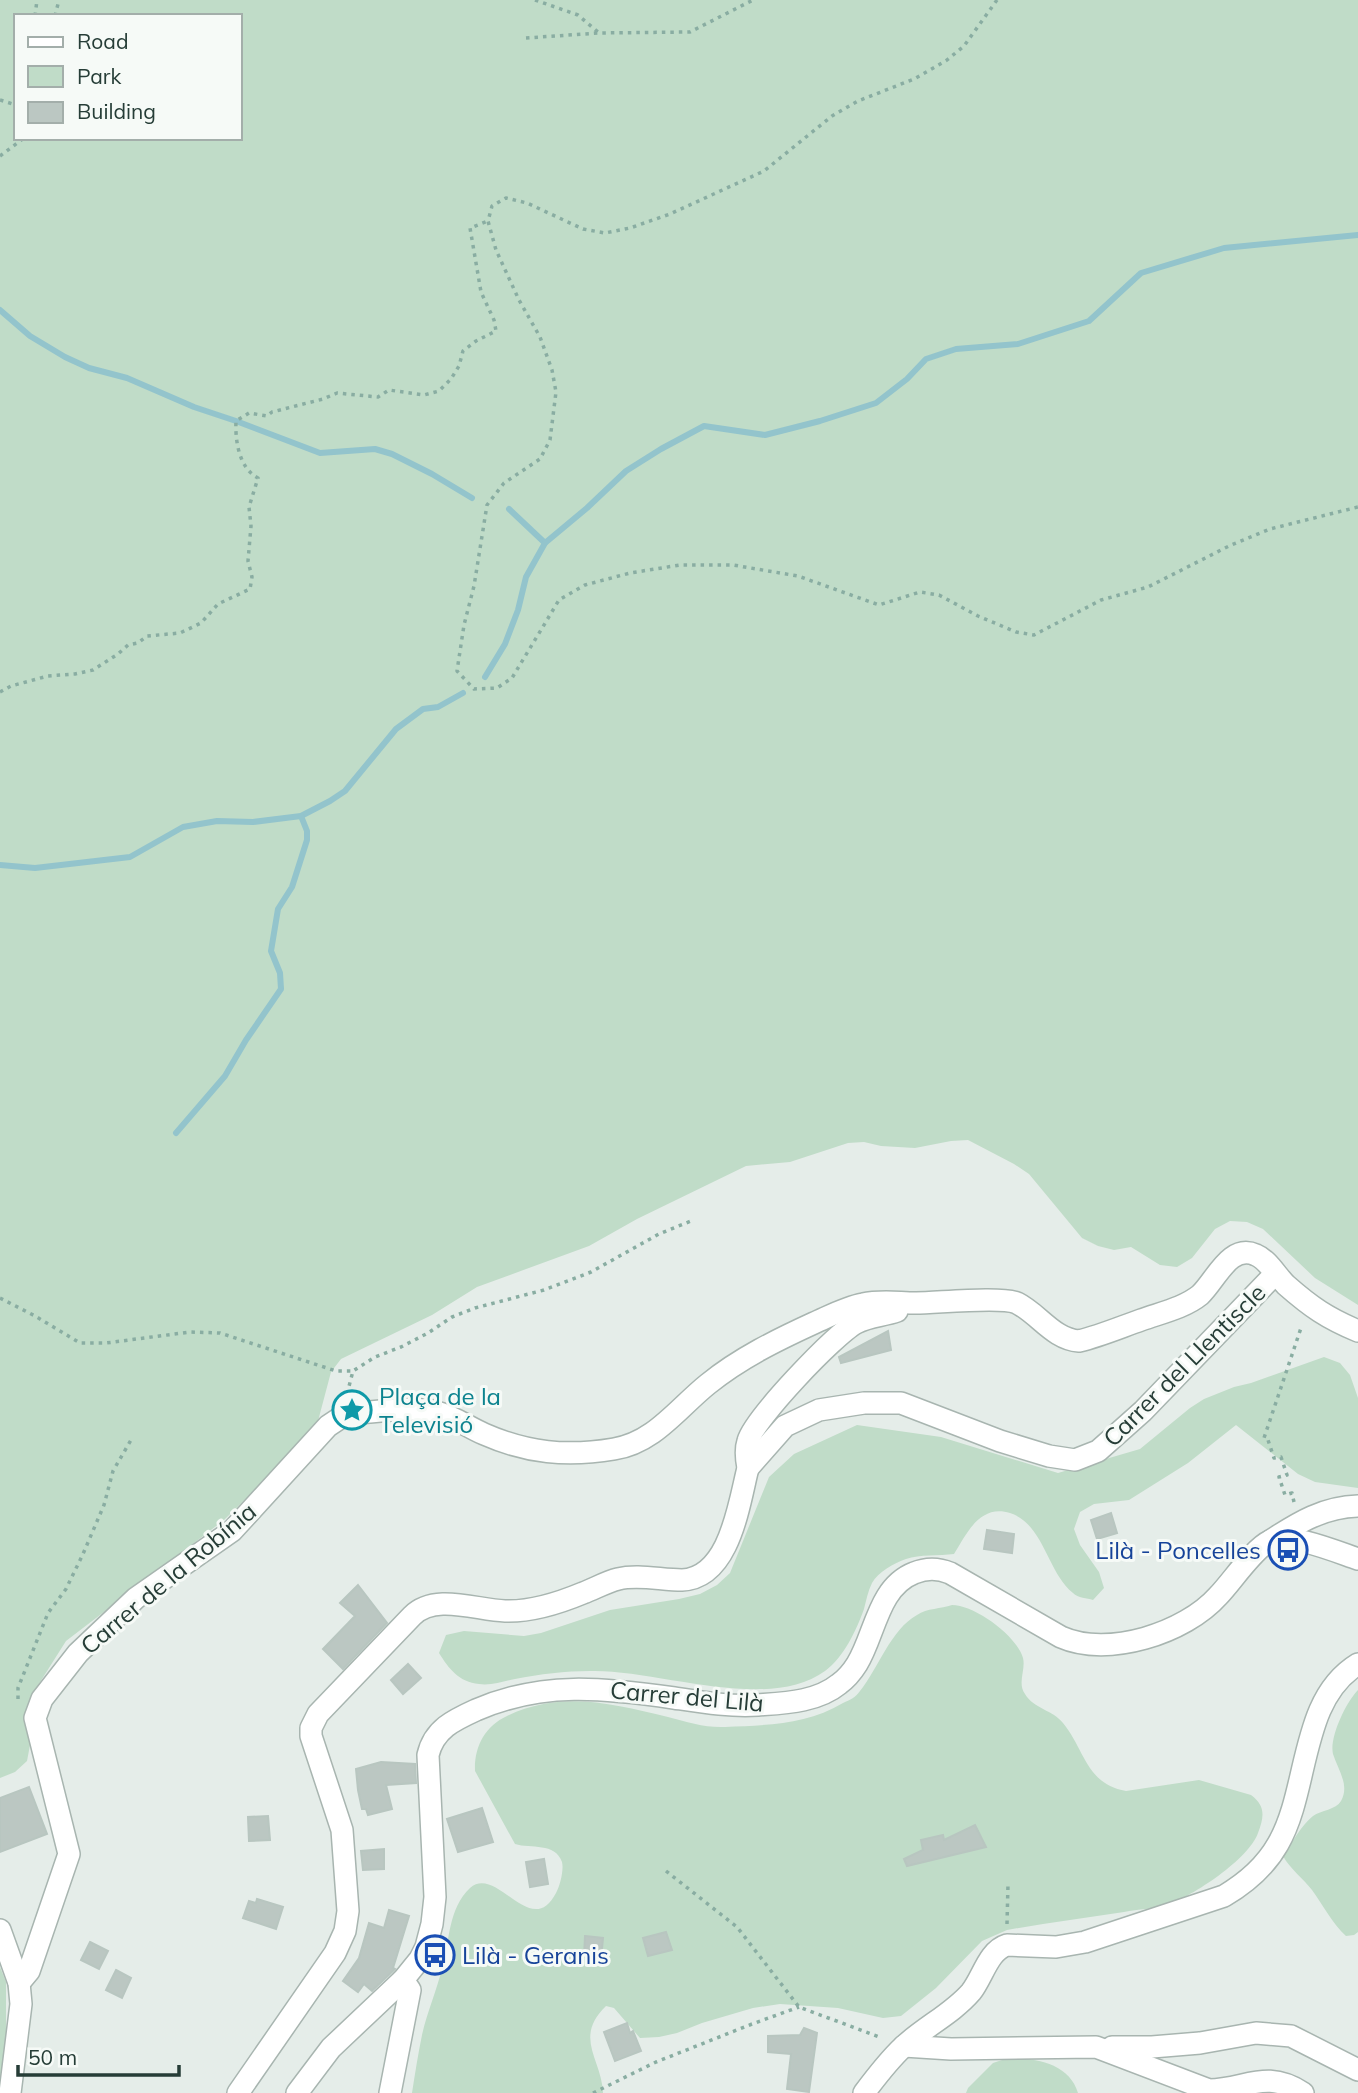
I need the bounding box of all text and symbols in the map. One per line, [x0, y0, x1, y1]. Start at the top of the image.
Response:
legend [14, 14, 242, 140]
text: Road [77, 28, 128, 54]
text: Park [77, 63, 121, 89]
text: Building [77, 98, 156, 124]
street label: Carrer del Llentiscle [1096, 1277, 1272, 1453]
place label: Plaça de la Televisió [379, 1381, 501, 1439]
place icon: Plaça de la Televisió [331, 1389, 373, 1431]
street label: Carrer de la Robínia [74, 1496, 262, 1660]
bus stop icon: Lilà - Poncelles [1267, 1529, 1309, 1571]
place label: Lilà - Poncelles [1095, 1535, 1261, 1565]
street label: Carrer del Lilà [609, 1674, 765, 1718]
bus stop icon: Lilà - Geranis [414, 1934, 456, 1976]
place label: Lilà - Geranis [462, 1940, 609, 1970]
scale bar [18, 2034, 178, 2078]
text: 50 m [28, 2044, 77, 2070]

